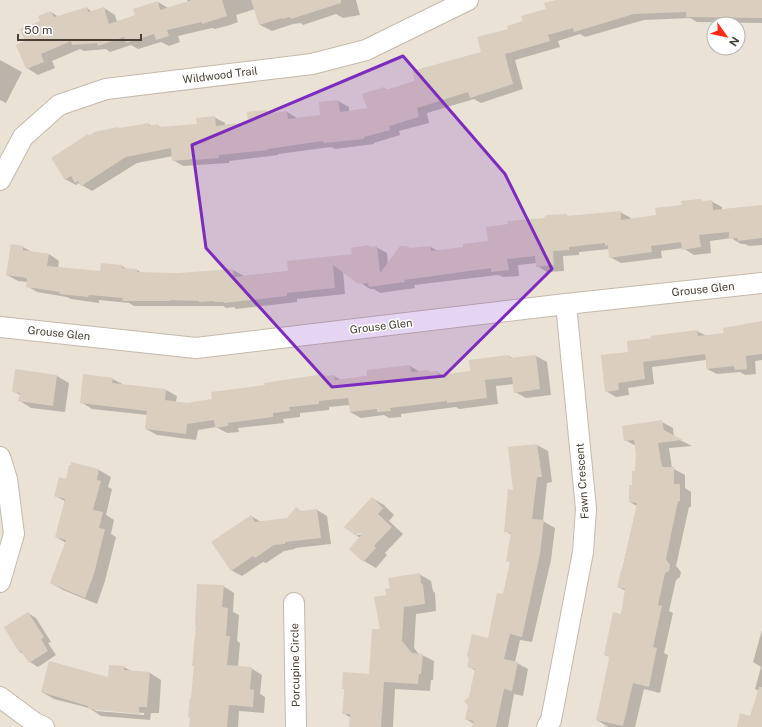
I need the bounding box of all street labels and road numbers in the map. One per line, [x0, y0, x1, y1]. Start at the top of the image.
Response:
street label: Wildwood Trail [182, 64, 258, 86]
street label: Grouse Glen [671, 280, 735, 298]
street label: Grouse Glen [349, 316, 413, 336]
street label: Grouse Glen [27, 324, 91, 342]
street label: Fawn Crescent [573, 443, 591, 519]
street label: Porcupine Circle [288, 623, 302, 707]

